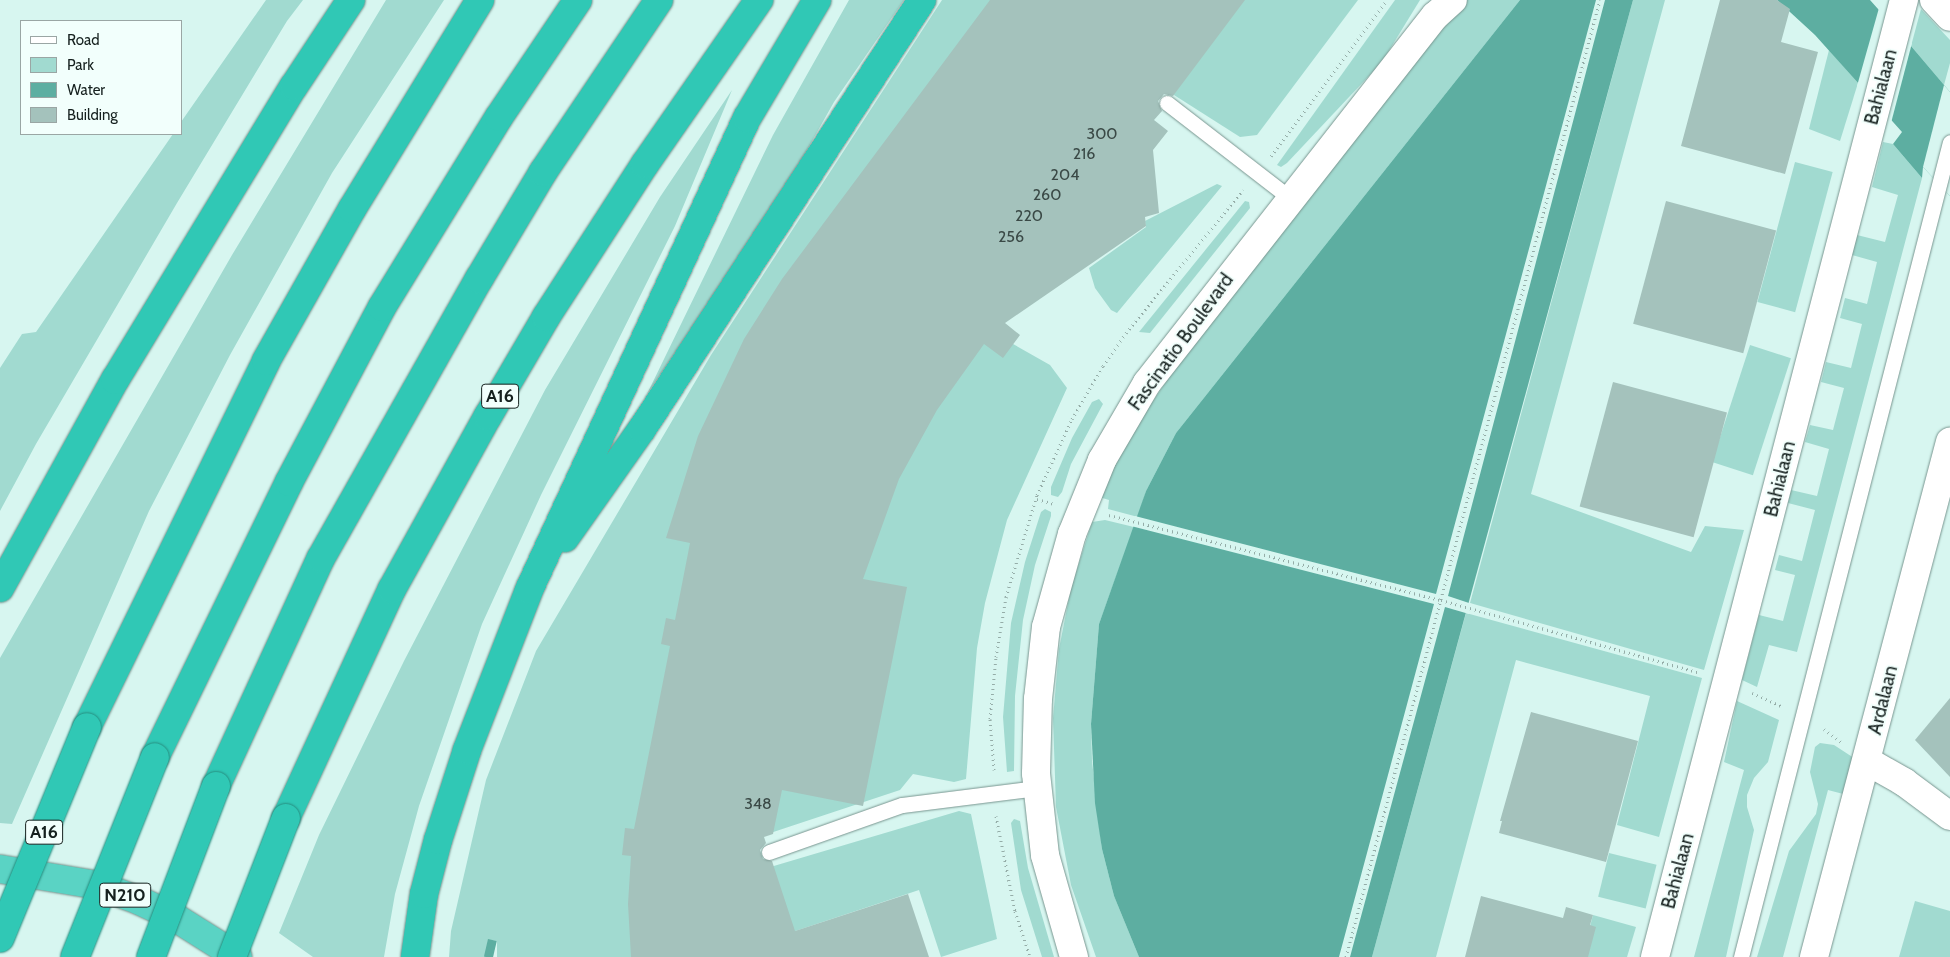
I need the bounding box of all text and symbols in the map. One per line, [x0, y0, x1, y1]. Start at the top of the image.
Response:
legend [20, 20, 182, 135]
text: Road [67, 31, 100, 49]
street label: Bahialaan [1860, 47, 1902, 127]
text: Park [67, 56, 94, 74]
text: Water [67, 81, 105, 99]
text: Building [67, 106, 118, 124]
house number: 300 [1087, 124, 1117, 144]
house number: 216 [1073, 144, 1095, 164]
house number: 204 [1051, 165, 1079, 185]
house number: 260 [1033, 185, 1061, 205]
house number: 220 [1015, 206, 1043, 226]
house number: 256 [998, 227, 1024, 247]
street label: Fascinatio Boulevard [1124, 269, 1238, 415]
road number: A16 [480, 381, 520, 412]
street label: Bahialaan [1760, 439, 1800, 519]
street label: Ardalaan [1863, 663, 1903, 737]
house number: 348 [744, 794, 772, 814]
road number: A16 [24, 816, 64, 848]
street label: Bahialaan [1657, 831, 1699, 911]
road number: N210 [99, 880, 151, 910]

